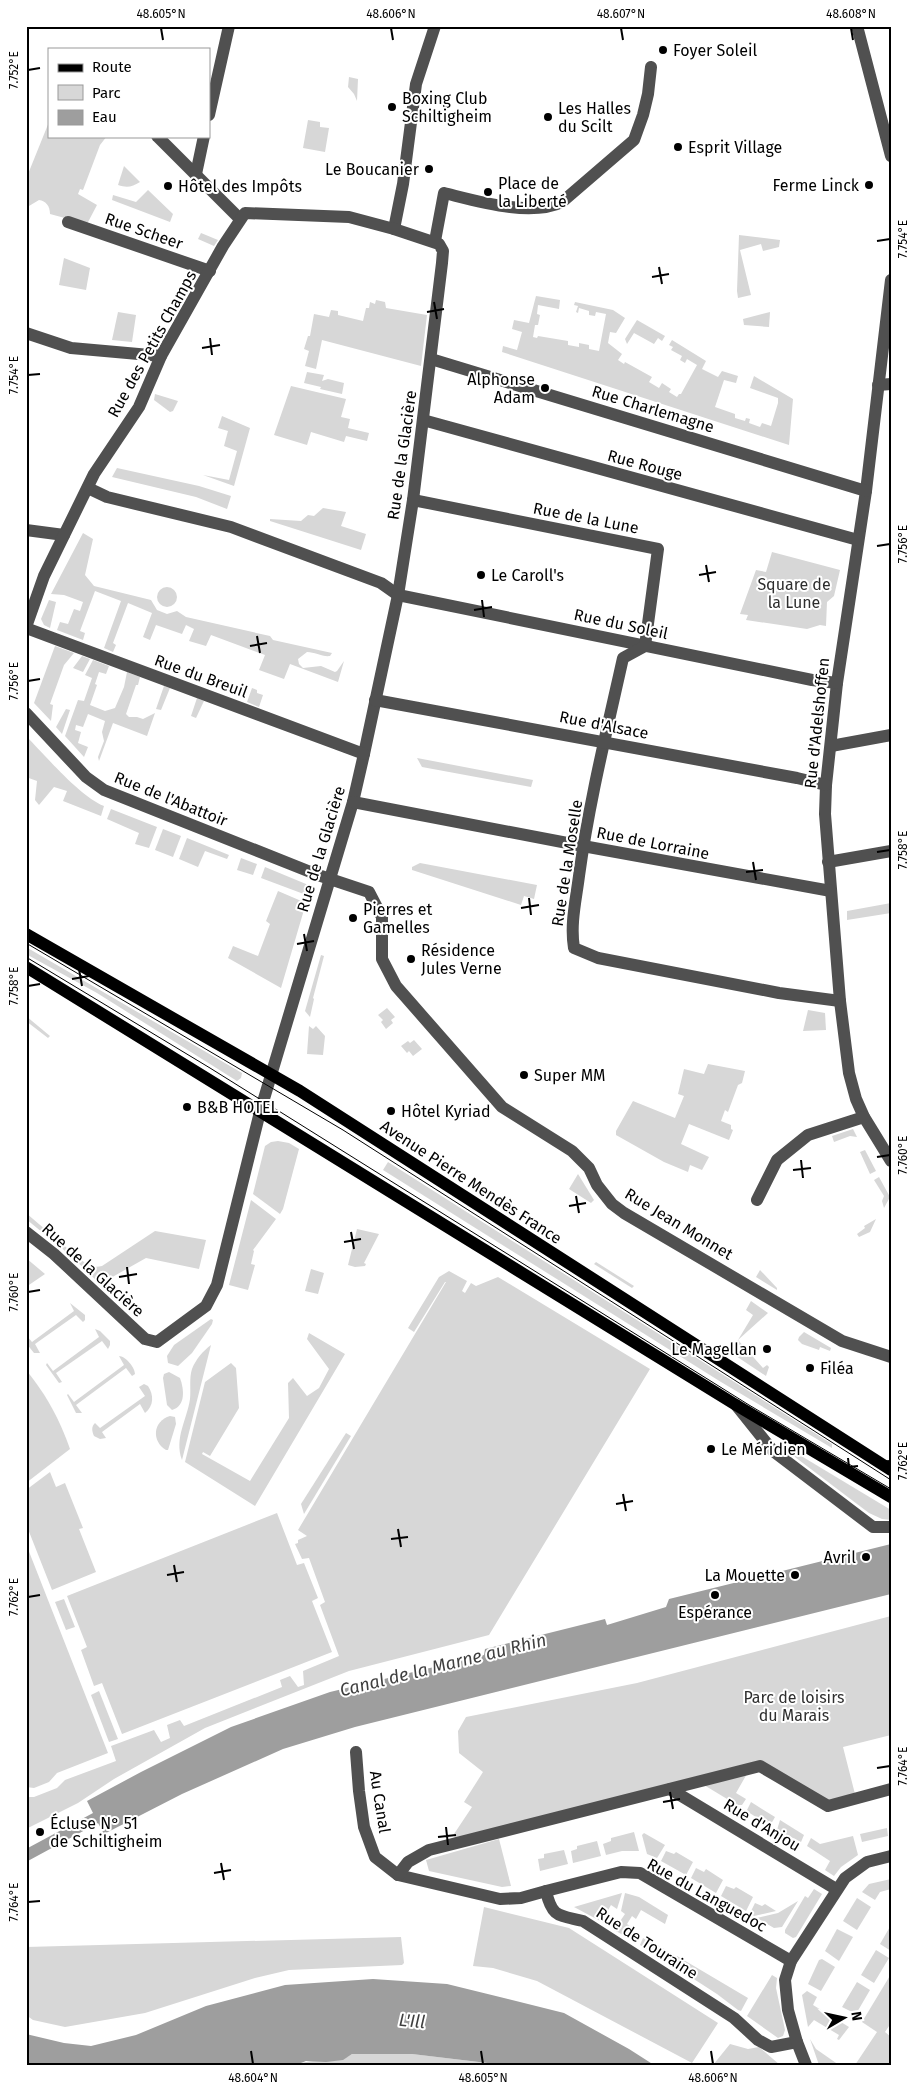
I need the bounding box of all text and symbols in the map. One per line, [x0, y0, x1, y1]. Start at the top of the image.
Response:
text: 48.605°N [136, 7, 186, 21]
text: 48.606°N [366, 7, 416, 21]
text: 48.607°N [597, 7, 645, 21]
text: 48.608°N [826, 7, 876, 21]
place label: Foyer Soleil [673, 41, 757, 60]
marker: Foyer Soleil [657, 44, 669, 56]
legend [48, 48, 210, 138]
text: 7.752°E [7, 51, 21, 89]
text: Route [92, 58, 132, 76]
text: Parc [92, 84, 121, 102]
place label: Boxing Club Schiltigheim [402, 89, 492, 126]
place label: Les Halles du Scilt [558, 99, 631, 136]
marker: Boxing Club Schiltigheim [386, 101, 398, 113]
text: Eau [92, 108, 117, 126]
marker: Les Halles du Scilt [542, 111, 554, 123]
place label: Esprit Village [688, 138, 782, 157]
marker: Esprit Village [672, 141, 684, 153]
place label: Le Boucanier [325, 160, 420, 179]
marker: Le Boucanier [423, 163, 435, 175]
place label: Place de la Liberté [498, 174, 567, 211]
place label: Ferme Linck [772, 176, 860, 195]
place label: Hôtel des Impôts [178, 177, 302, 196]
marker: Ferme Linck [863, 179, 875, 191]
marker: Hôtel des Impôts [162, 180, 174, 192]
marker: Place de la Liberté [482, 186, 494, 198]
street label: Rue Scheer [102, 209, 186, 253]
text: 7.754°E [896, 220, 910, 258]
street label: Rue des Petits Champs [104, 267, 200, 421]
text: 7.754°E [7, 356, 21, 394]
place label: Alphonse Adam [467, 370, 535, 407]
street label: Rue Charlemagne [589, 381, 717, 437]
marker: Alphonse Adam [539, 382, 551, 394]
street label: Rue de la Glacière [383, 389, 421, 521]
street label: Rue Rouge [605, 446, 685, 484]
street label: Rue de la Lune [532, 498, 640, 538]
text: 7.756°E [896, 525, 910, 563]
place label: Le Caroll's [491, 566, 564, 585]
marker: Le Caroll's [475, 569, 487, 581]
park label: Square de la Lune [757, 575, 831, 612]
street label: Rue du Soleil [572, 605, 670, 643]
street label: Rue du Breuil [152, 650, 250, 702]
street label: Rue d'Adelshoffen [801, 657, 833, 789]
text: 7.756°E [7, 662, 21, 700]
street label: Rue d'Alsace [558, 707, 650, 743]
street label: Rue de l'Abattoir [112, 768, 231, 831]
street label: Rue de la Glacière [293, 784, 349, 914]
street label: Rue de la Moselle [548, 798, 586, 928]
street label: Rue de Lorraine [595, 823, 711, 863]
text: 7.758°E [896, 831, 910, 869]
place label: Pierres et Gamelles [363, 900, 433, 937]
marker: Pierres et Gamelles [347, 912, 359, 924]
place label: Résidence Jules Verne [421, 941, 502, 978]
marker: Résidence Jules Verne [405, 953, 417, 965]
text: 7.758°E [7, 967, 21, 1005]
place label: Super MM [534, 1066, 606, 1085]
marker: Super MM [518, 1069, 530, 1081]
place label: B&B HOTEL [197, 1098, 279, 1117]
marker: B&B HOTEL [181, 1101, 193, 1113]
place label: Hôtel Kyriad [401, 1102, 491, 1121]
marker: Hôtel Kyriad [385, 1105, 397, 1117]
street label: Avenue Pierre Mendès France [377, 1116, 565, 1248]
text: 7.760°E [896, 1135, 910, 1175]
street label: Rue Jean Monnet [621, 1184, 737, 1264]
street label: Rue de la Glacière [38, 1219, 148, 1321]
text: 7.760°E [7, 1272, 21, 1312]
place label: Le Magellan [671, 1340, 757, 1359]
marker: Le Magellan [761, 1343, 773, 1355]
place label: Filéa [820, 1359, 854, 1378]
marker: Filéa [804, 1362, 816, 1374]
place label: Le Méridien [721, 1440, 806, 1459]
text: 7.762°E [896, 1442, 910, 1480]
marker: Le Méridien [705, 1443, 717, 1455]
place label: Avril [824, 1548, 856, 1567]
marker: Avril [860, 1551, 872, 1563]
place label: La Mouette [704, 1566, 785, 1585]
marker: La Mouette [789, 1569, 801, 1581]
text: 7.762°E [7, 1578, 21, 1616]
marker: Espérance [709, 1589, 721, 1601]
place label: Espérance [678, 1603, 752, 1622]
water label: Canal de la Marne au Rhin [337, 1629, 549, 1701]
park label: Parc de loisirs du Marais [743, 1688, 845, 1725]
text: 7.764°E [896, 1747, 910, 1785]
street label: Au Canal [366, 1769, 394, 1835]
street label: Rue d'Anjou [720, 1795, 804, 1855]
place label: Écluse N° 51 de Schiltigheim [50, 1813, 162, 1851]
marker: Écluse N° 51 de Schiltigheim [34, 1826, 46, 1838]
street label: Rue du Languedoc [644, 1854, 770, 1936]
text: 7.764°E [7, 1883, 21, 1921]
street label: Rue de Touraine [593, 1903, 701, 1983]
north arrow [820, 1994, 870, 2044]
water label: L'Ill [398, 2009, 426, 2033]
text: N [847, 2010, 865, 2022]
text: 48.604°N [228, 2071, 278, 2085]
text: 48.605°N [458, 2071, 508, 2085]
text: 48.606°N [688, 2071, 738, 2085]

